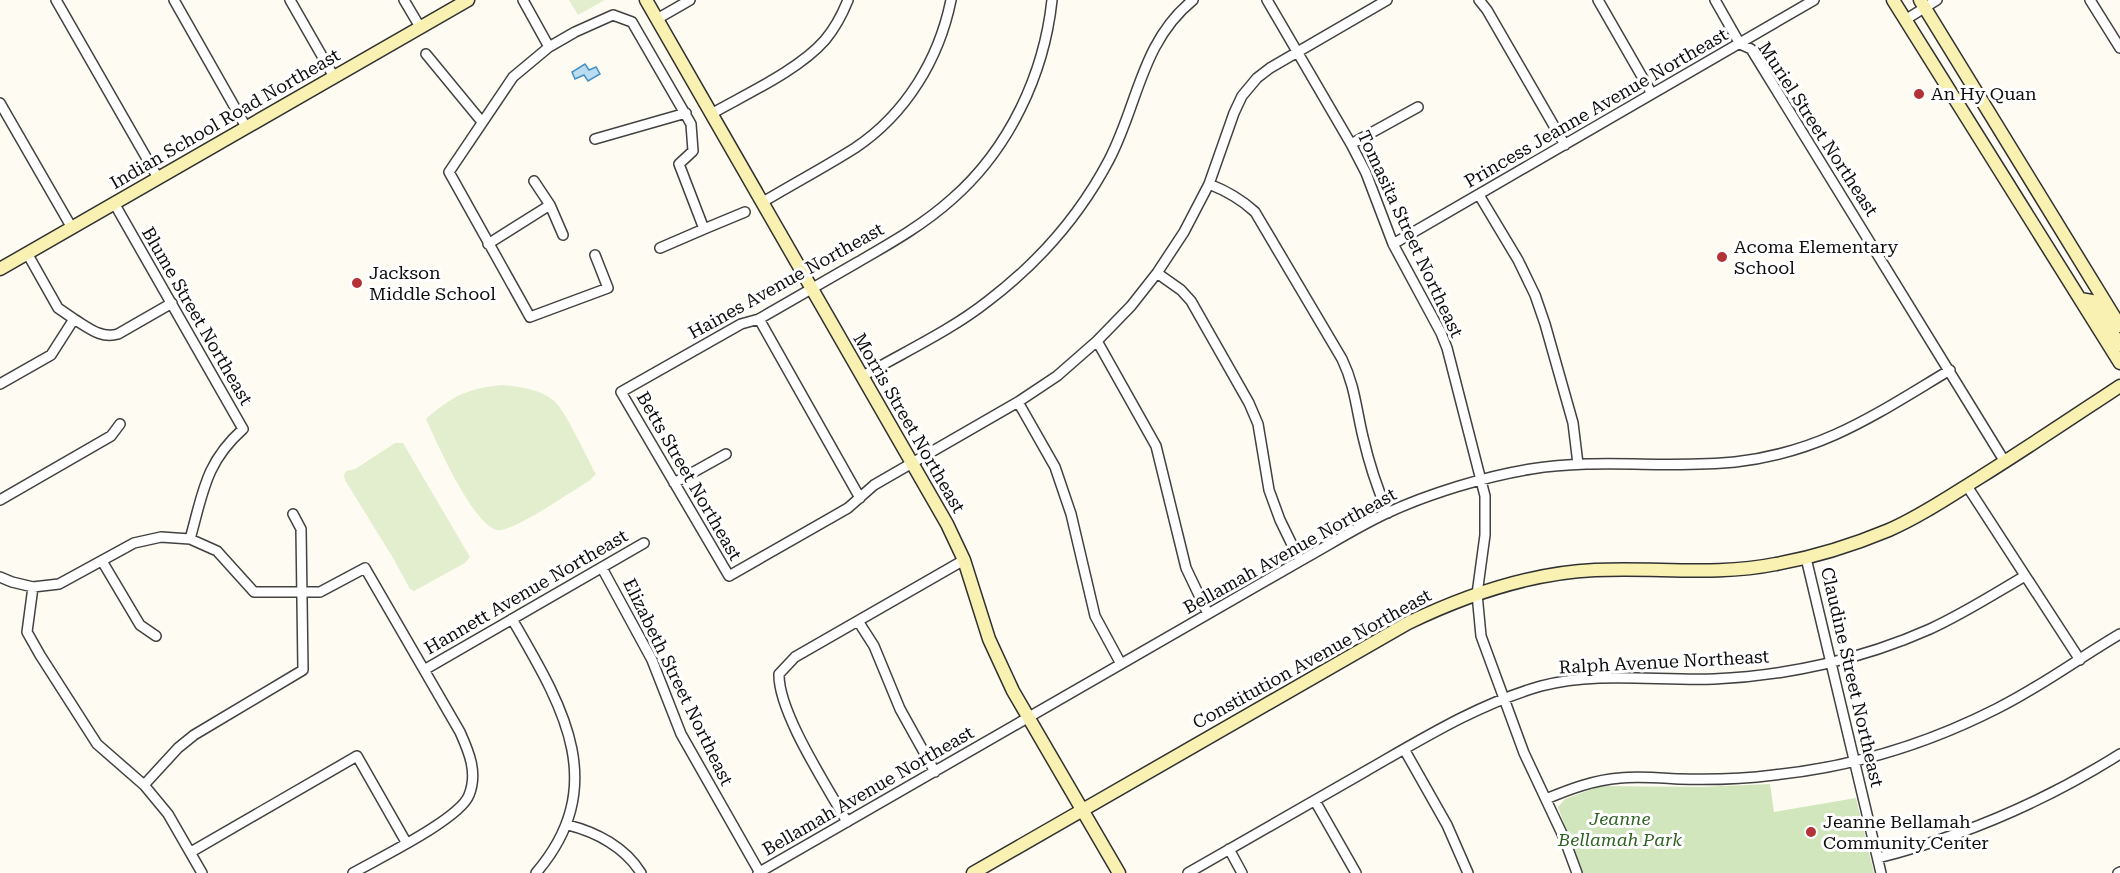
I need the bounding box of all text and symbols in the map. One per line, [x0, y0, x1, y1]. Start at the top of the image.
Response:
street label: Princess Jeanne Avenue Northeast [1461, 23, 1731, 192]
street label: Muriel Street Northeast [1754, 38, 1883, 220]
street label: Indian School Road Northeast [106, 44, 344, 193]
place label: An Hy Quan [1931, 83, 2037, 104]
marker: An Hy Quan [1912, 87, 1926, 101]
street label: Tomasita Street Northeast [1353, 127, 1468, 341]
street label: Haines Avenue Northeast [684, 218, 887, 343]
street label: Blume Street Northeast [138, 223, 257, 409]
place label: Acoma Elementary School [1734, 236, 1898, 278]
marker: Acoma Elementary School [1715, 250, 1729, 264]
place label: Jackson Middle School [369, 262, 496, 304]
marker: Jackson Middle School [350, 276, 364, 290]
street label: Morris Street Northeast [849, 329, 970, 517]
street label: Betts Street Northeast [633, 388, 746, 564]
street label: Bellamah Avenue Northeast [1180, 483, 1400, 618]
street label: Hannett Avenue Northeast [420, 525, 631, 658]
street label: Claudine Street Northeast [1817, 565, 1888, 789]
street label: Elizabeth Street Northeast [619, 575, 738, 789]
street label: Constitution Avenue Northeast [1189, 584, 1435, 733]
street label: Ralph Avenue Northeast [1558, 645, 1770, 678]
street label: Bellamah Avenue Northeast [758, 721, 977, 860]
park label: Jeanne Bellamah Park [1557, 808, 1682, 850]
place label: Jeanne Bellamah Community Center [1823, 811, 1989, 853]
marker: Jeanne Bellamah Community Center [1804, 825, 1818, 839]

